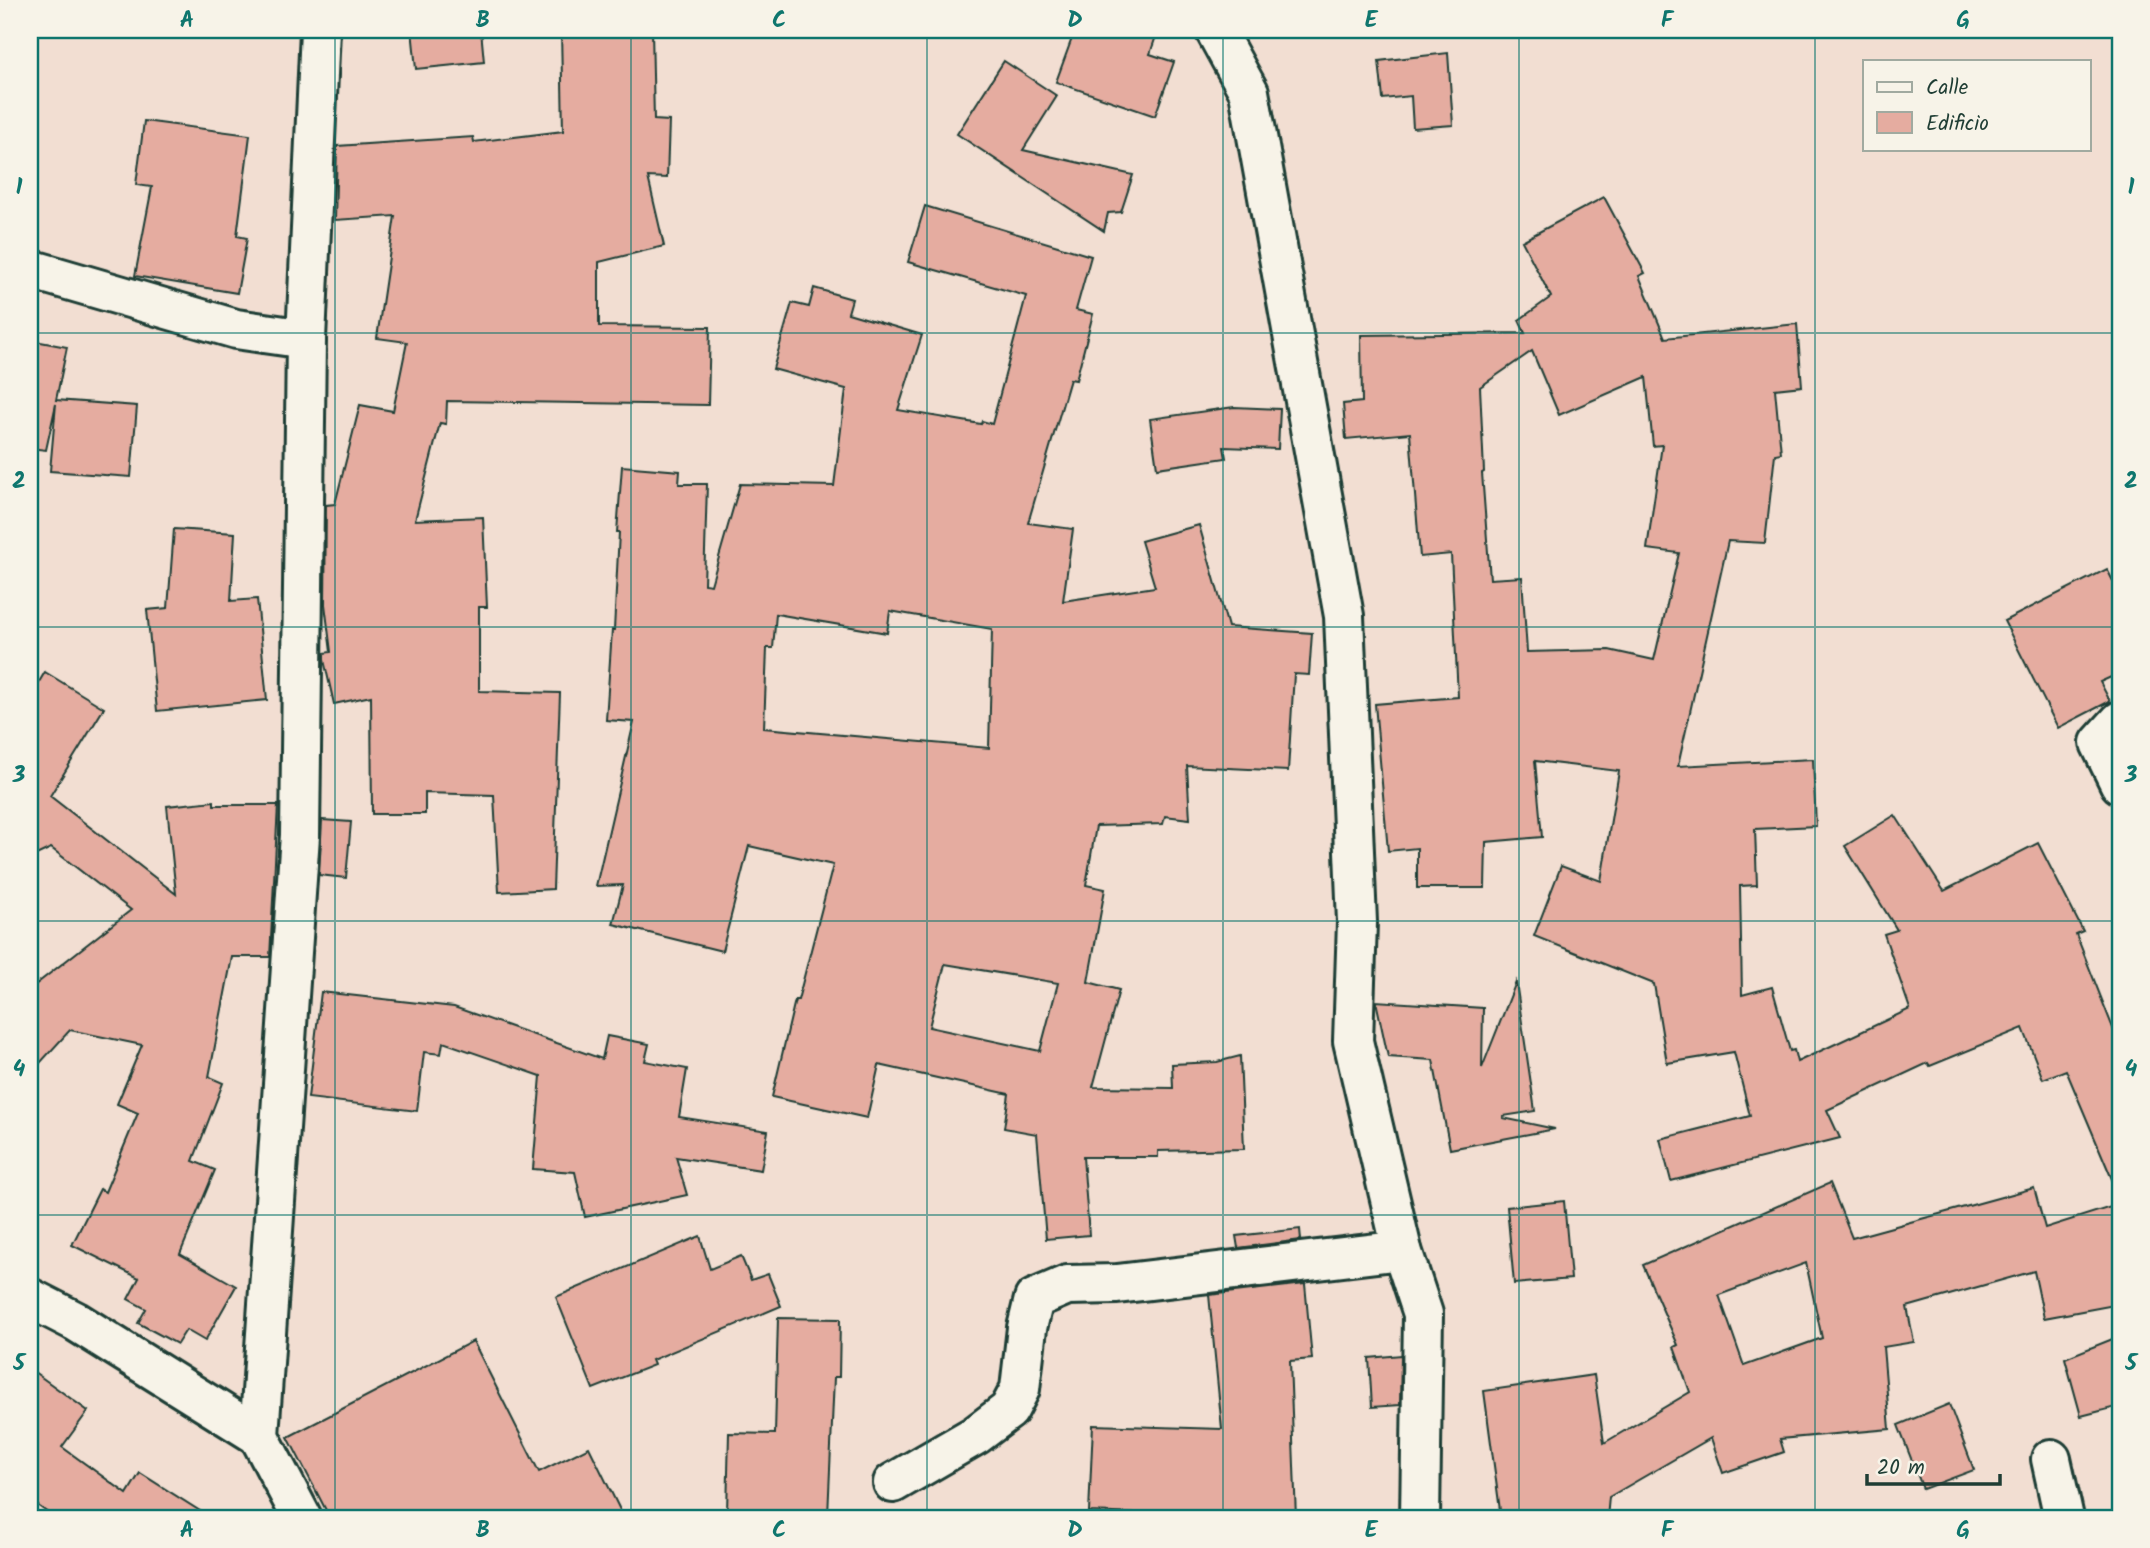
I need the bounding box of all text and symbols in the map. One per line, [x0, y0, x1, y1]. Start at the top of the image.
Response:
text: A [180, 3, 194, 39]
text: B [476, 3, 490, 39]
text: C [772, 3, 786, 39]
text: D [1067, 3, 1083, 39]
text: E [1365, 3, 1379, 39]
text: F [1661, 3, 1675, 39]
text: G [1956, 3, 1970, 39]
legend [1863, 60, 2090, 150]
text: Calle [1926, 72, 1969, 105]
text: Edificio [1926, 108, 1989, 141]
text: 1 [16, 170, 23, 206]
text: 1 [2128, 170, 2135, 206]
text: 2 [12, 464, 26, 500]
text: 2 [2124, 464, 2138, 500]
text: 3 [12, 758, 26, 794]
text: 3 [2124, 758, 2138, 794]
text: 4 [13, 1052, 26, 1088]
text: 4 [2125, 1052, 2138, 1088]
text: 5 [12, 1346, 27, 1382]
text: 5 [2124, 1346, 2139, 1382]
scale bar [1867, 1443, 2000, 1487]
text: 20 m [1877, 1452, 1925, 1485]
text: A [180, 1513, 194, 1548]
text: B [476, 1513, 490, 1548]
text: C [772, 1513, 786, 1548]
text: D [1067, 1513, 1083, 1548]
text: E [1365, 1513, 1379, 1548]
text: F [1661, 1513, 1675, 1548]
text: G [1956, 1513, 1970, 1548]

